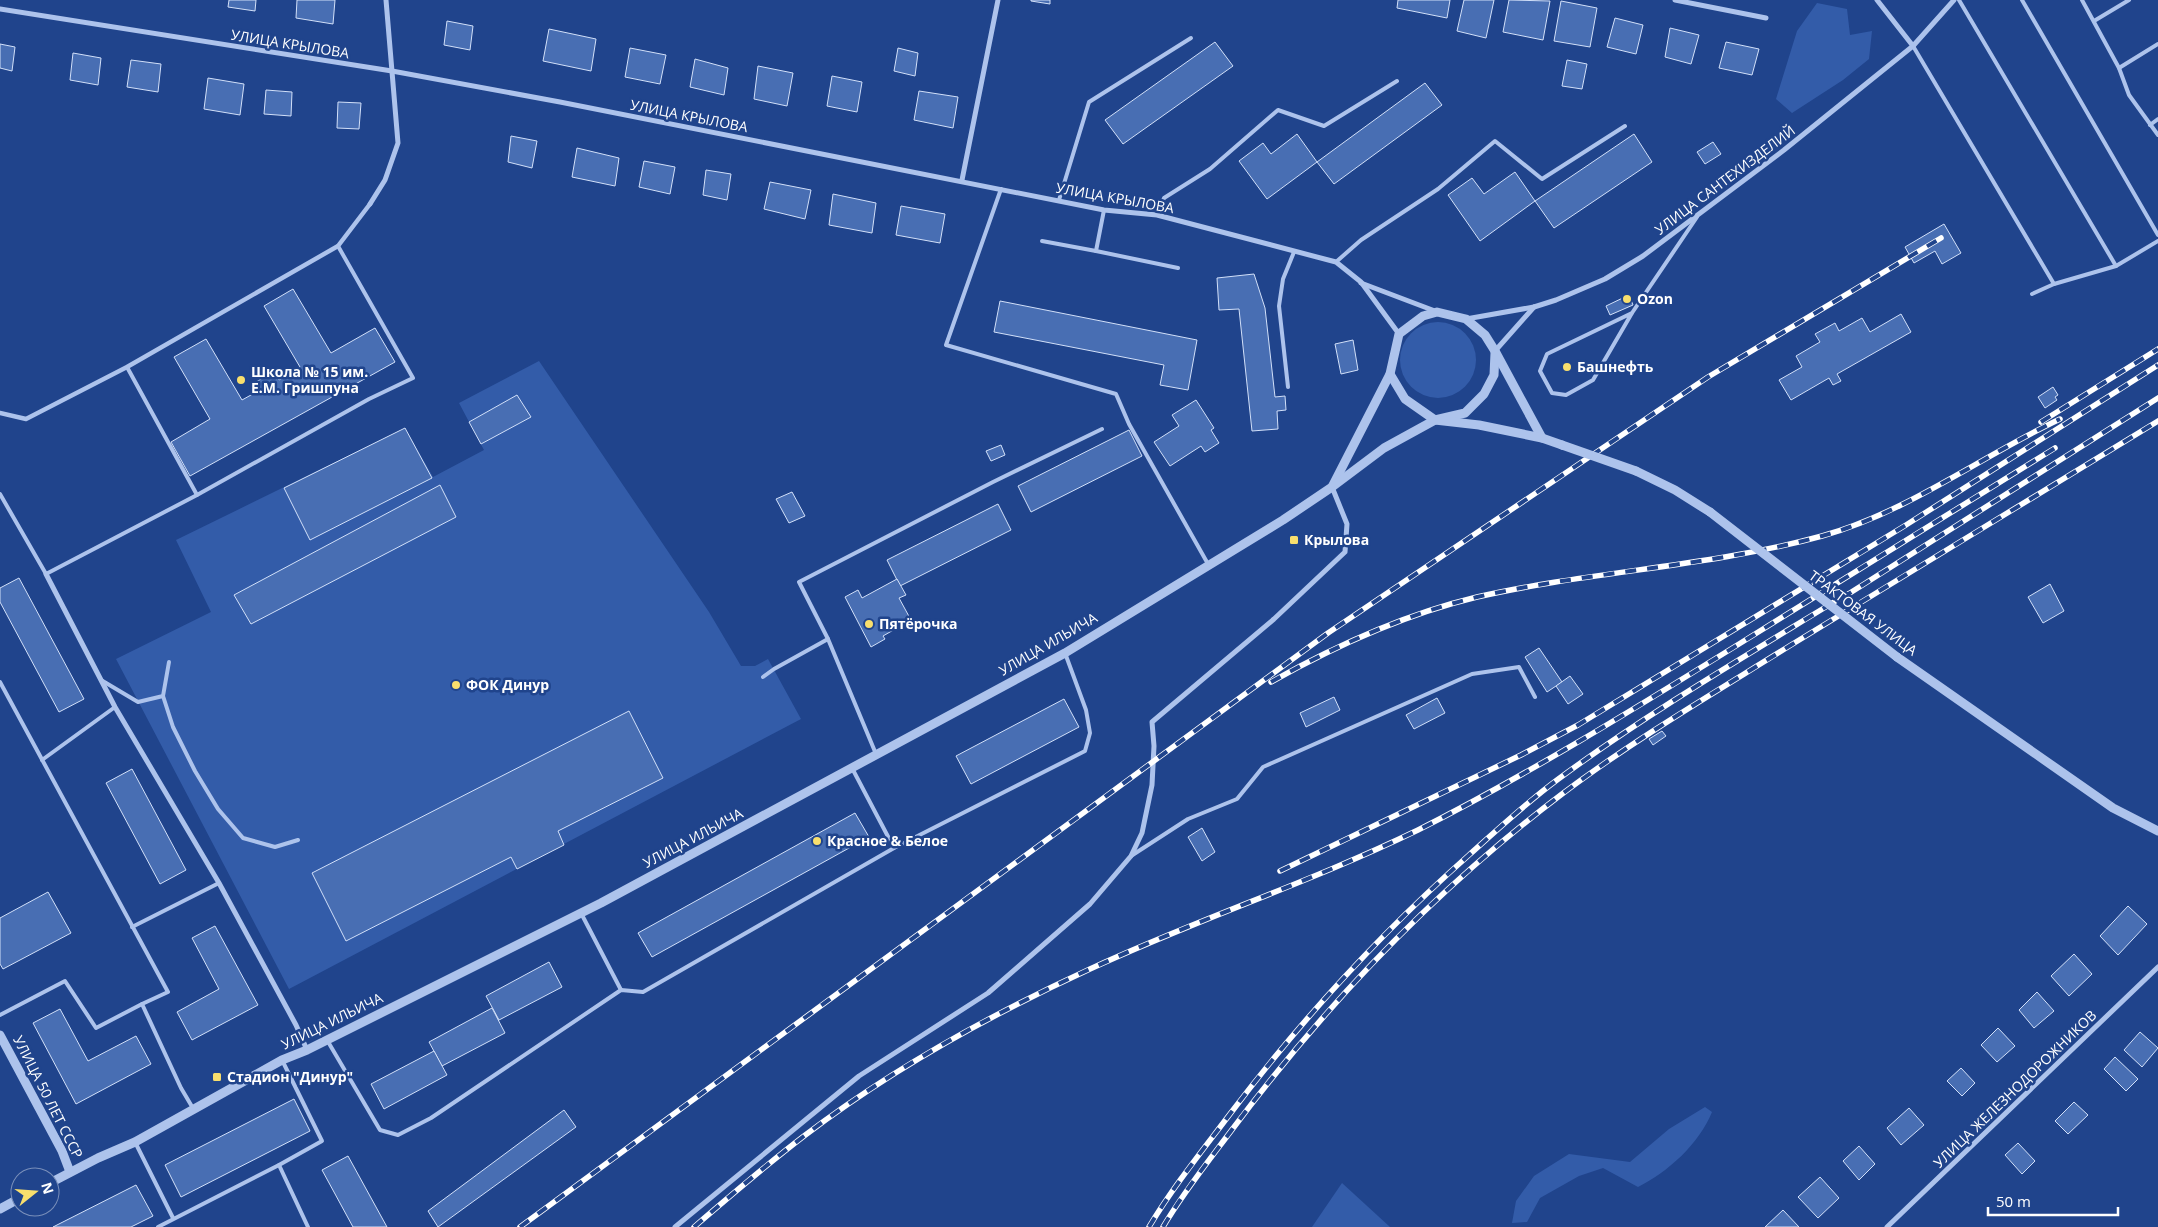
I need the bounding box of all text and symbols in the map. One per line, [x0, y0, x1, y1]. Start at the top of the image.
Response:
street label: УЛИЦА КРЫЛОВА [230, 25, 351, 62]
street label: УЛИЦА КРЫЛОВА [629, 95, 750, 136]
street label: УЛИЦА САНТЕХИЗДЕЛИЙ [1651, 121, 1799, 239]
street label: УЛИЦА КРЫЛОВА [1055, 178, 1176, 217]
place label: Ozon [1637, 289, 1673, 308]
marker: Ozon [1621, 293, 1633, 305]
place label: Башнефть [1577, 357, 1654, 376]
marker: Башнефть [1561, 361, 1573, 373]
place label: Школа № 15 им. Е.М. Гришпуна [251, 362, 368, 397]
marker: Школа № 15 им. Е.М. Гришпуна [235, 374, 247, 386]
place label: Крылова [1304, 530, 1369, 549]
marker: Крылова [1288, 534, 1300, 546]
street label: ТРАКТОВАЯ УЛИЦА [1805, 566, 1921, 660]
street label: УЛИЦА ИЛЬИЧА [995, 608, 1100, 679]
place label: Пятёрочка [879, 614, 958, 633]
marker: Пятёрочка [863, 618, 875, 630]
place label: ФОК Динур [466, 675, 549, 694]
marker: ФОК Динур [450, 679, 462, 691]
street label: УЛИЦА ИЛЬИЧА [640, 803, 746, 872]
place label: Красное & Белое [827, 831, 948, 850]
marker: Красное & Белое [811, 835, 823, 847]
street label: УЛИЦА ИЛЬИЧА [278, 988, 386, 1053]
street label: УЛИЦА ЖЕЛЕЗНОДОРОЖНИКОВ [1929, 1006, 2100, 1172]
street label: УЛИЦА 50 ЛЕТ СССР [9, 1032, 88, 1161]
place label: Стадион "Динур" [227, 1067, 353, 1086]
marker: Стадион "Динур" [211, 1071, 223, 1083]
north arrow [10, 1167, 60, 1217]
text: N [37, 1180, 59, 1196]
scale bar [1988, 1184, 2118, 1216]
text: 50 m [1996, 1191, 2031, 1211]

